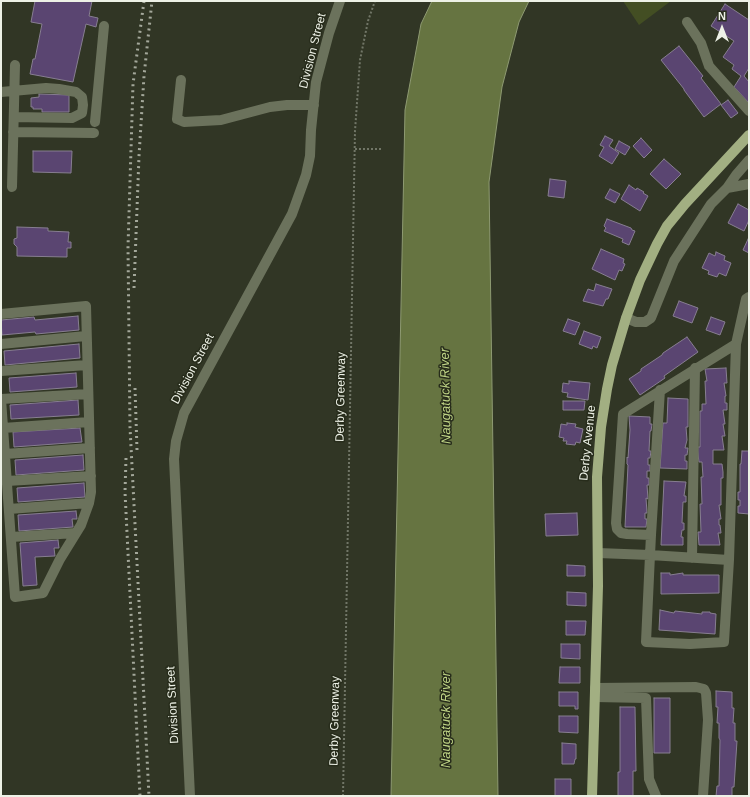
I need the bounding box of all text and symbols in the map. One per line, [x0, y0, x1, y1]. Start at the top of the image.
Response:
north arrow [702, 8, 742, 48]
text: N [718, 10, 726, 22]
street label: Division Street [297, 12, 329, 90]
street label: Division Street [168, 331, 218, 407]
water label: Naugatuck River [437, 348, 455, 444]
street label: Derby Greenway [333, 352, 349, 442]
street label: Derby Avenue [577, 405, 599, 481]
street label: Division Street [164, 666, 182, 744]
water label: Naugatuck River [438, 672, 454, 768]
street label: Derby Greenway [327, 676, 343, 766]

